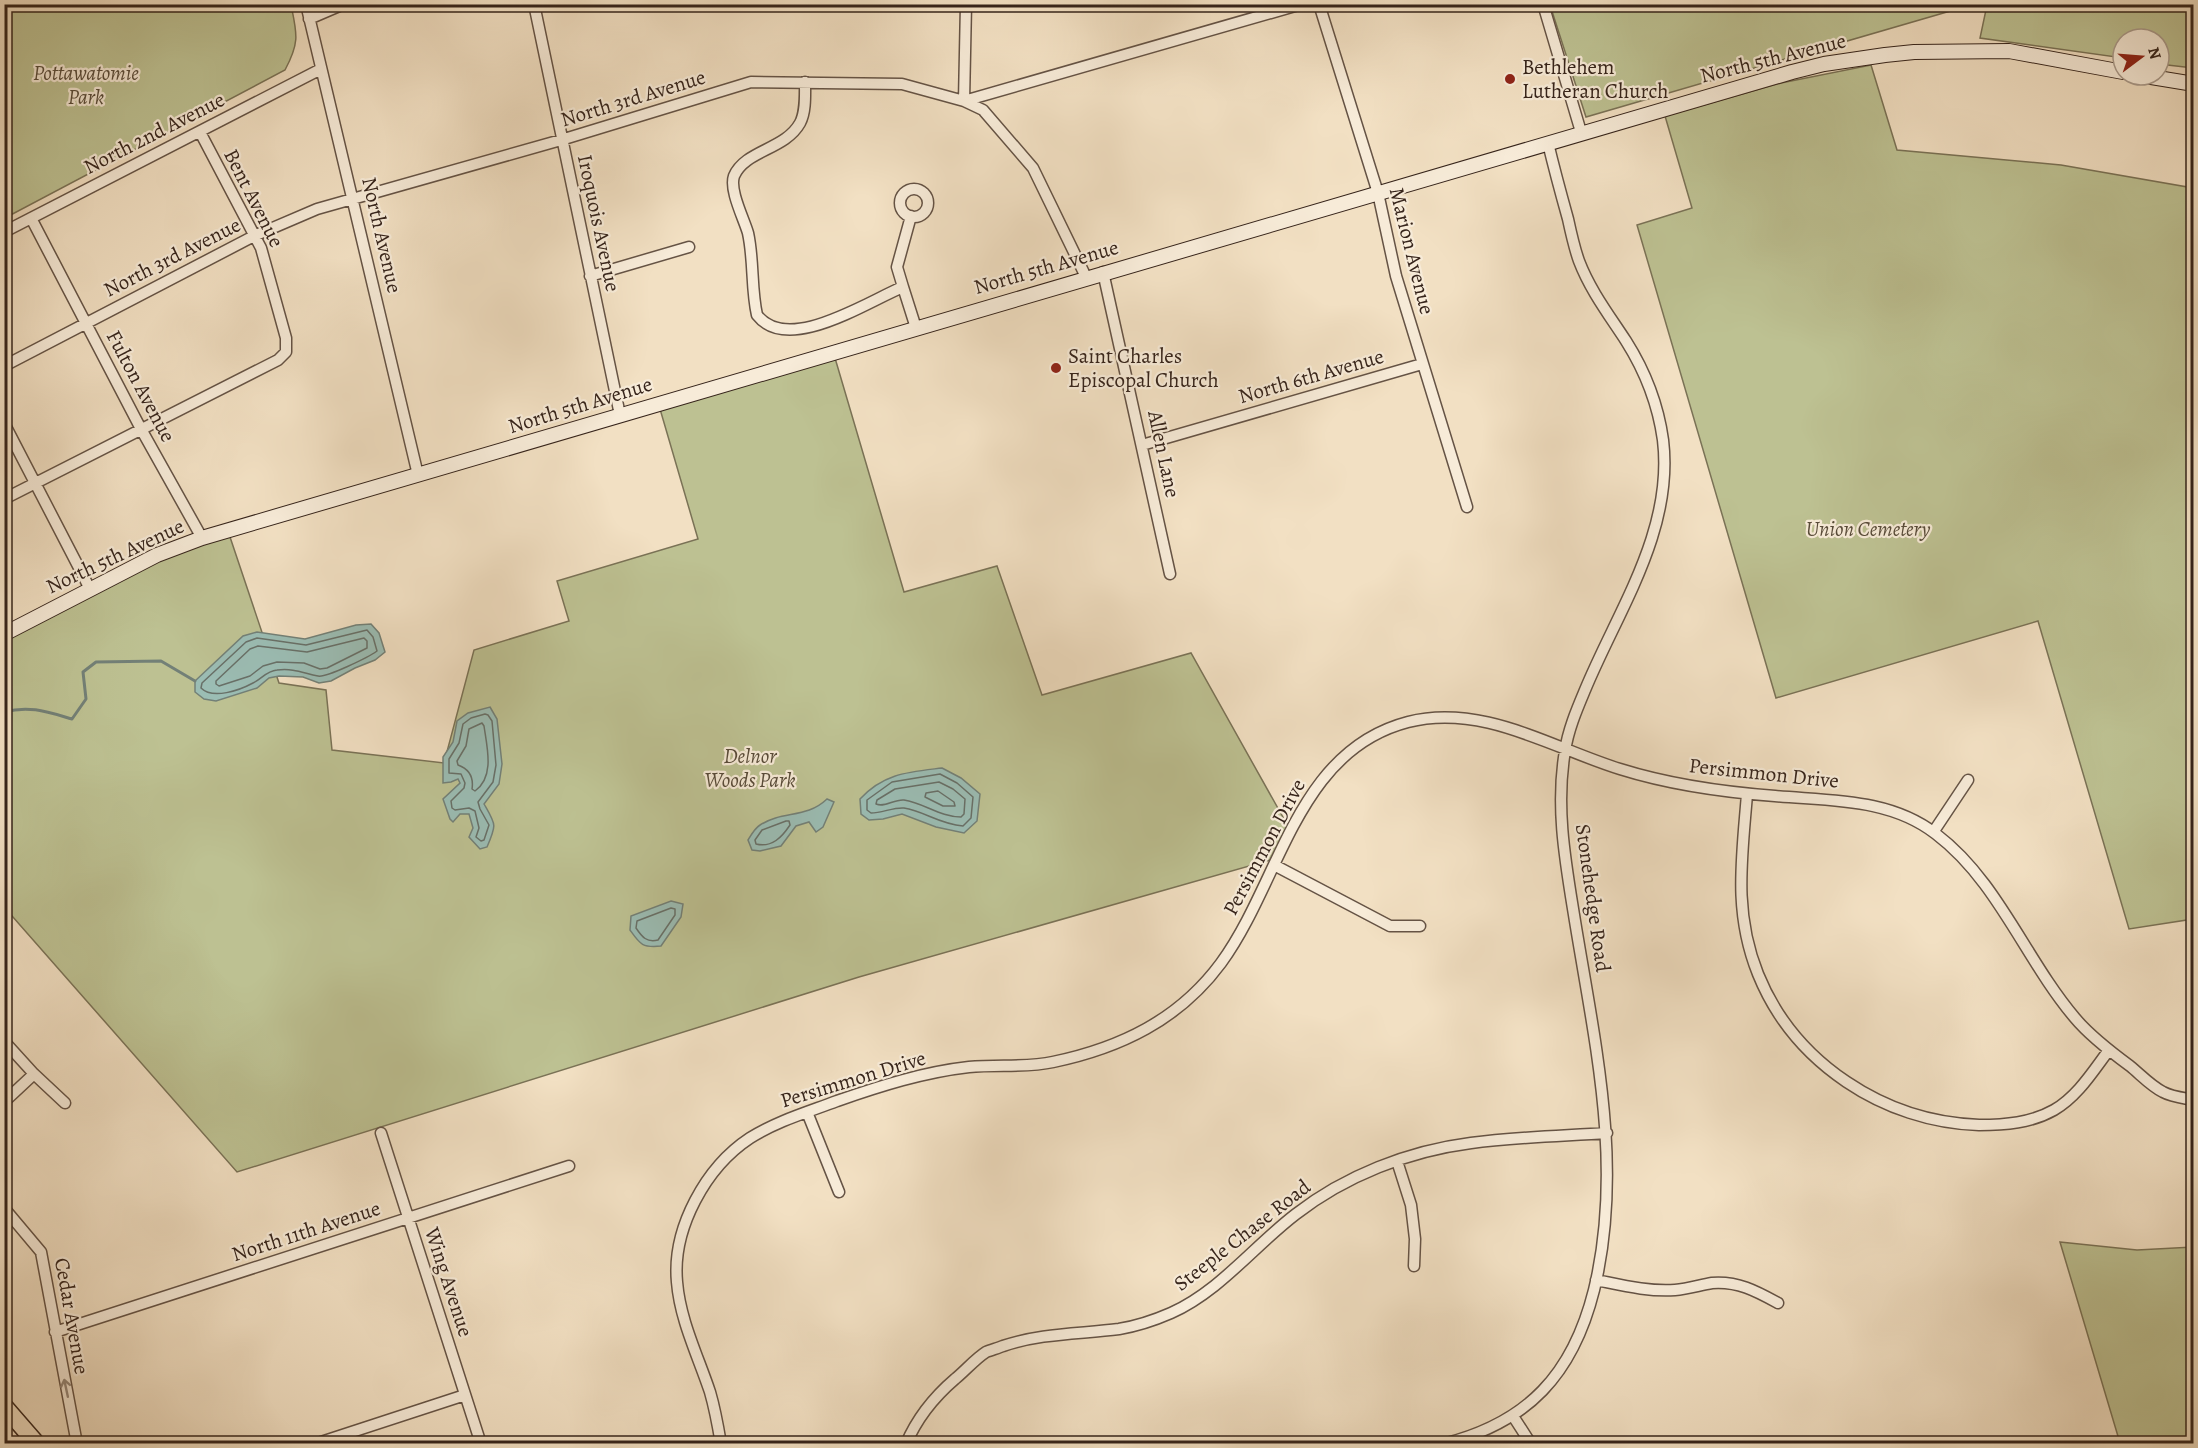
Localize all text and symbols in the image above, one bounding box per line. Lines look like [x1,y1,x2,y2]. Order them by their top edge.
street label: North 5th Avenue [1697,26,1849,90]
north arrow [2111,27,2171,87]
text: N [2142,45,2167,62]
place label: Bethlehem Lutheran Church [1522,53,1669,105]
park label: Pottawatomie Park [33,59,139,111]
street label: North 3rd Avenue [557,63,709,133]
marker: Bethlehem Lutheran Church [1503,72,1517,86]
street label: North 2nd Avenue [79,85,229,181]
street label: Bent Avenue [217,144,291,252]
street label: Iroquois Avenue [571,152,627,294]
street label: North Avenue [355,174,409,296]
street label: Marion Avenue [1383,185,1441,317]
street label: North 3rd Avenue [99,210,245,304]
street label: North 5th Avenue [970,233,1122,301]
street label: Fulton Avenue [100,325,182,447]
place label: Saint Charles Episcopal Church [1068,342,1219,394]
street label: North 6th Avenue [1235,342,1387,410]
marker: Saint Charles Episcopal Church [1049,361,1063,375]
street label: North 5th Avenue [504,370,656,440]
street label: Allen Lane [1141,407,1187,500]
street label: North 5th Avenue [41,512,189,600]
park label: Union Cemetery [1806,515,1930,543]
park label: Delnor Woods Park [704,742,796,794]
street label: Persimmon Drive [1688,751,1840,795]
street label: Persimmon Drive [1216,774,1312,920]
street label: Stonehedge Road [1569,822,1617,975]
street label: Persimmon Drive [777,1044,929,1114]
street label: Steeple Chase Road [1168,1172,1317,1297]
street label: North 11th Avenue [228,1194,384,1268]
street label: Wing Avenue [418,1223,480,1340]
street label: Cedar Avenue [48,1255,96,1377]
one-way arrow [60,1379,71,1398]

